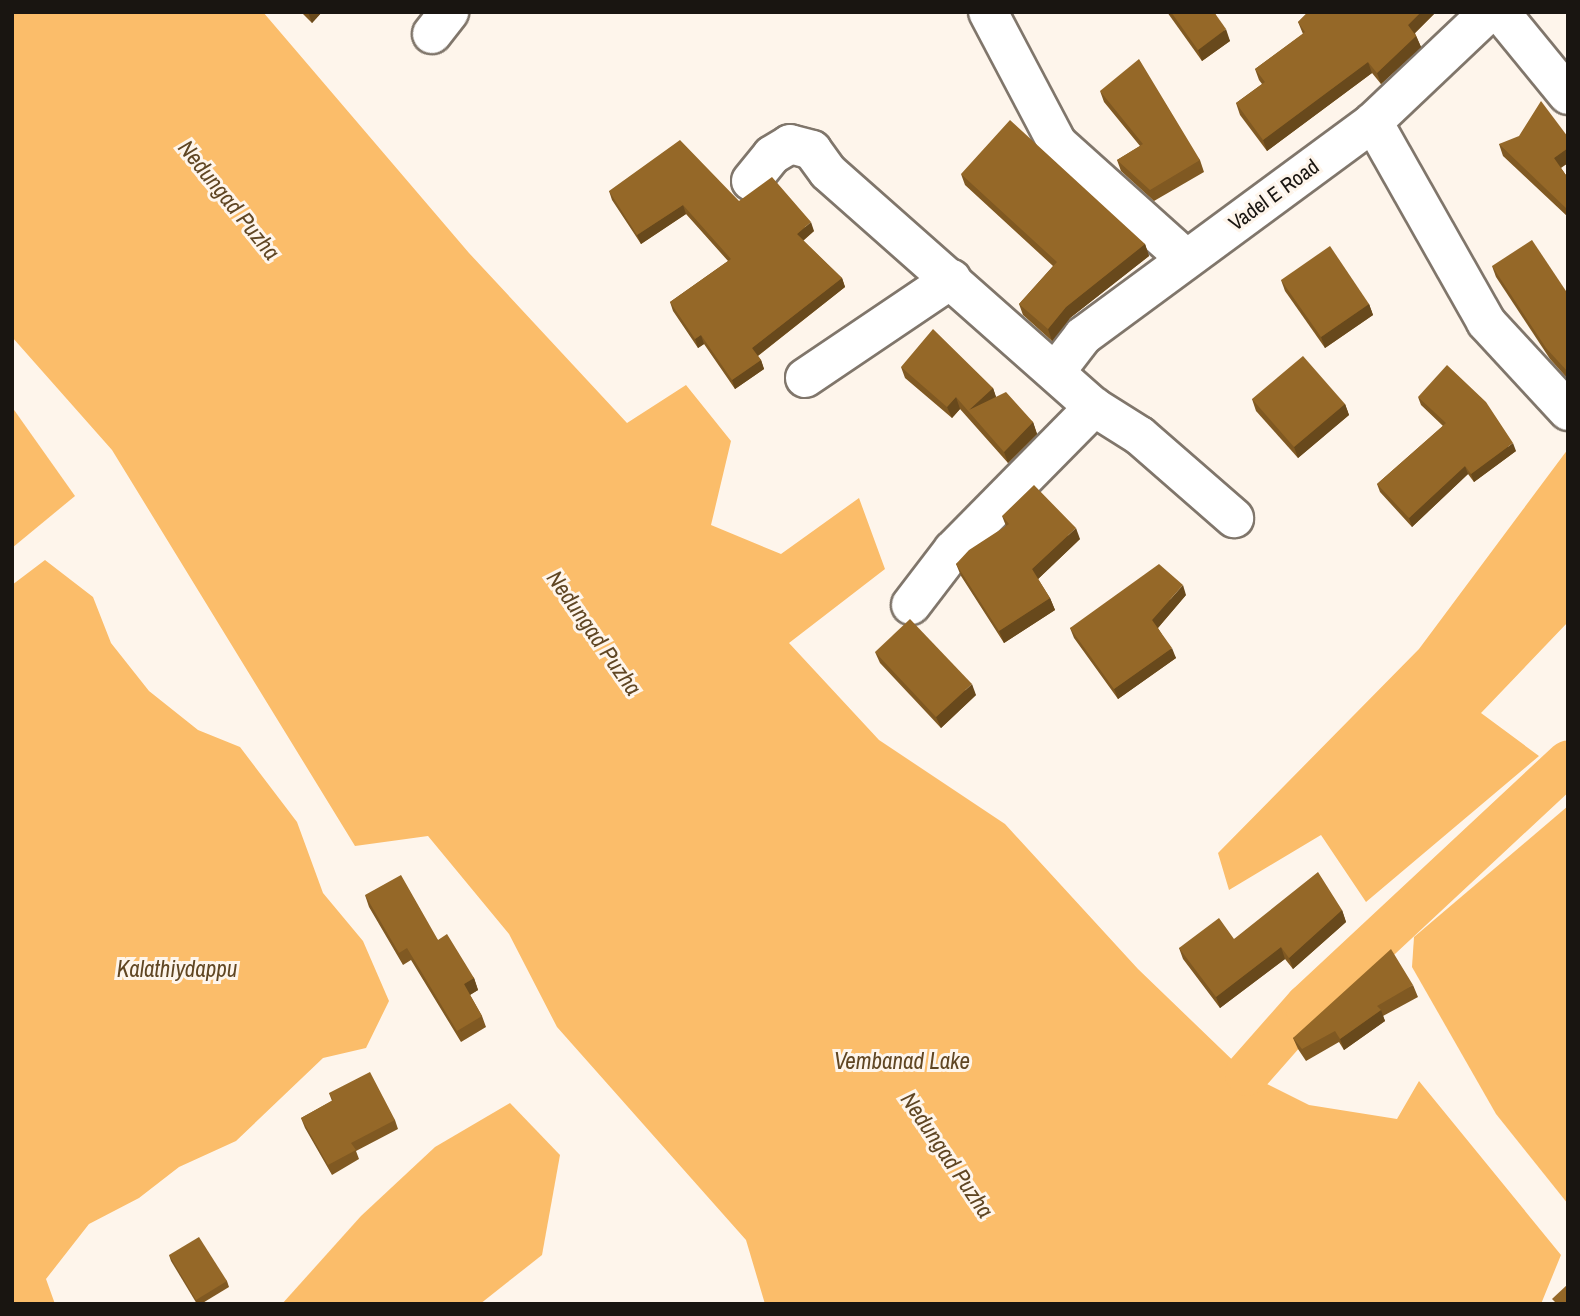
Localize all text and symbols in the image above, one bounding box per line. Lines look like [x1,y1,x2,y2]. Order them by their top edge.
water label: Nedungad Puzha [172,135,286,265]
street label: Vadel E Road [1224,154,1324,236]
water label: Nedungad Puzha [541,565,647,701]
water label: Kalathiydappu [117,955,237,983]
water label: Vembanad Lake [834,1047,970,1075]
water label: Nedungad Puzha [895,1087,999,1223]

